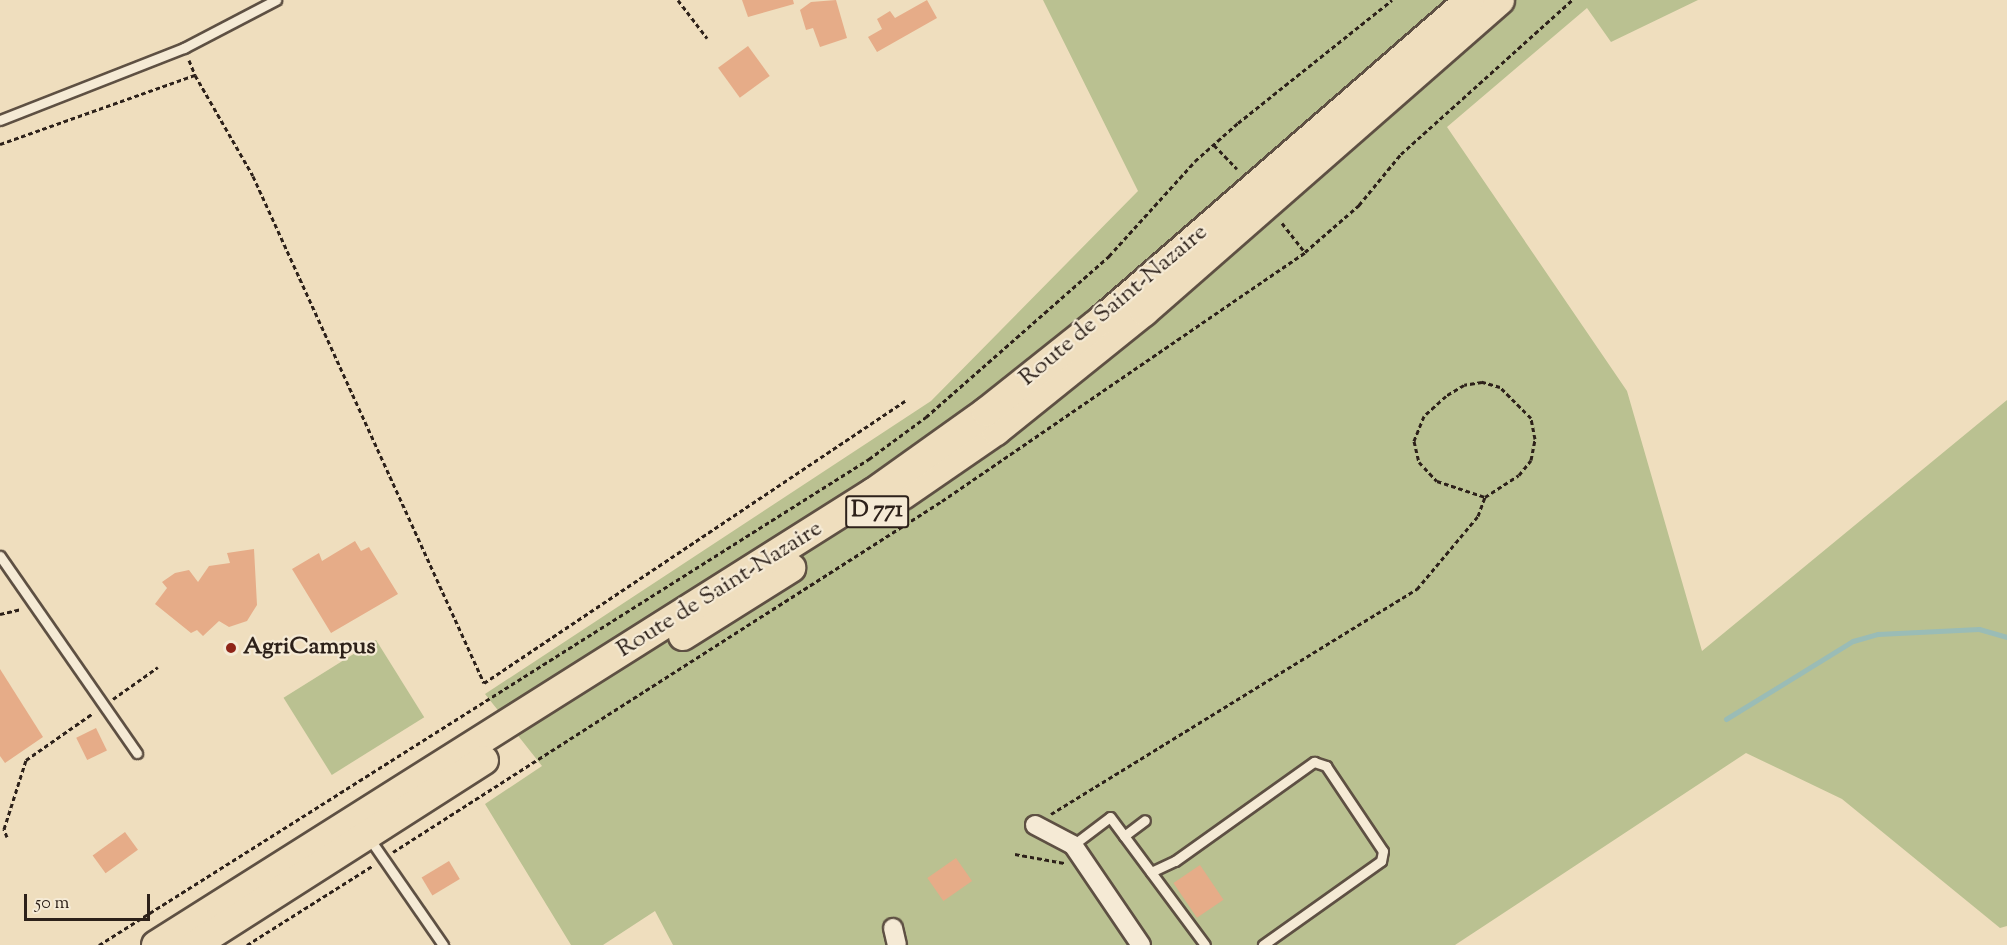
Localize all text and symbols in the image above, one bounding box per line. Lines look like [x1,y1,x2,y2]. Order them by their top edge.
street label: Route de Saint-Nazaire [1014,219,1214,393]
road number: D 771 [844,493,910,531]
street label: Route de Saint-Nazaire [612,515,828,665]
place label: AgriCampus [243,634,376,662]
marker: AgriCampus [224,641,238,655]
scale bar [27,882,153,920]
text: 50 m [35,891,69,917]

